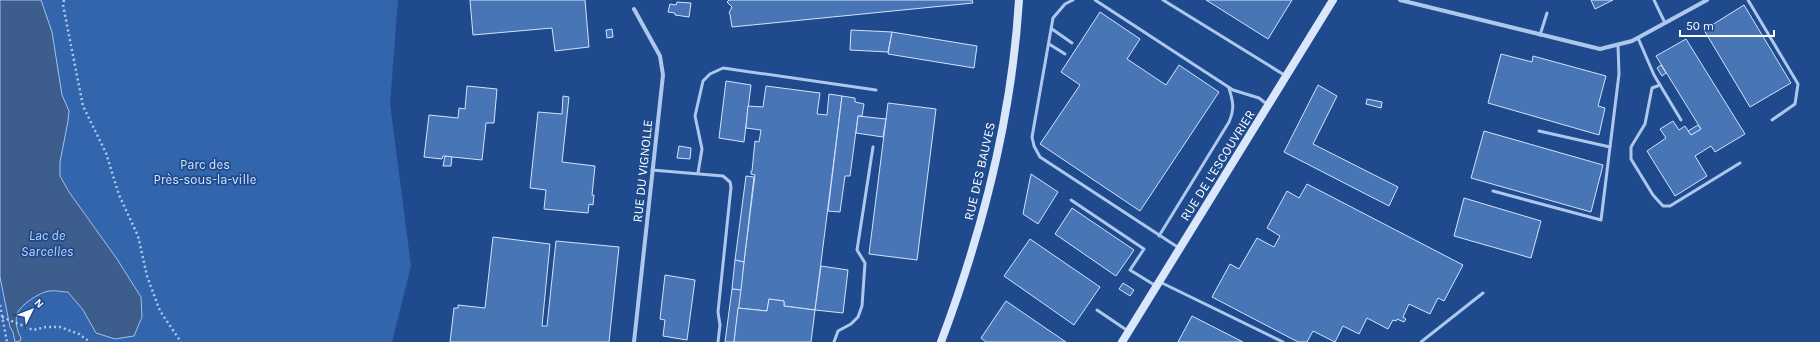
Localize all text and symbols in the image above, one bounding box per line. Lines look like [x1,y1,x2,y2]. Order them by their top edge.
scale bar [1680,12,1774,38]
text: 50 m [1686,19,1714,33]
street label: RUE DE L'ESCOUVRIER [1177,107,1258,223]
street label: RUE DU VIGNOLLE [630,119,655,223]
street label: RUE DES BAUVES [961,121,998,222]
park label: Parc des Près-sous-la-ville [154,157,257,187]
water label: Lac de Sarcelles [21,227,74,260]
north arrow [12,290,52,330]
text: N [32,296,46,311]

